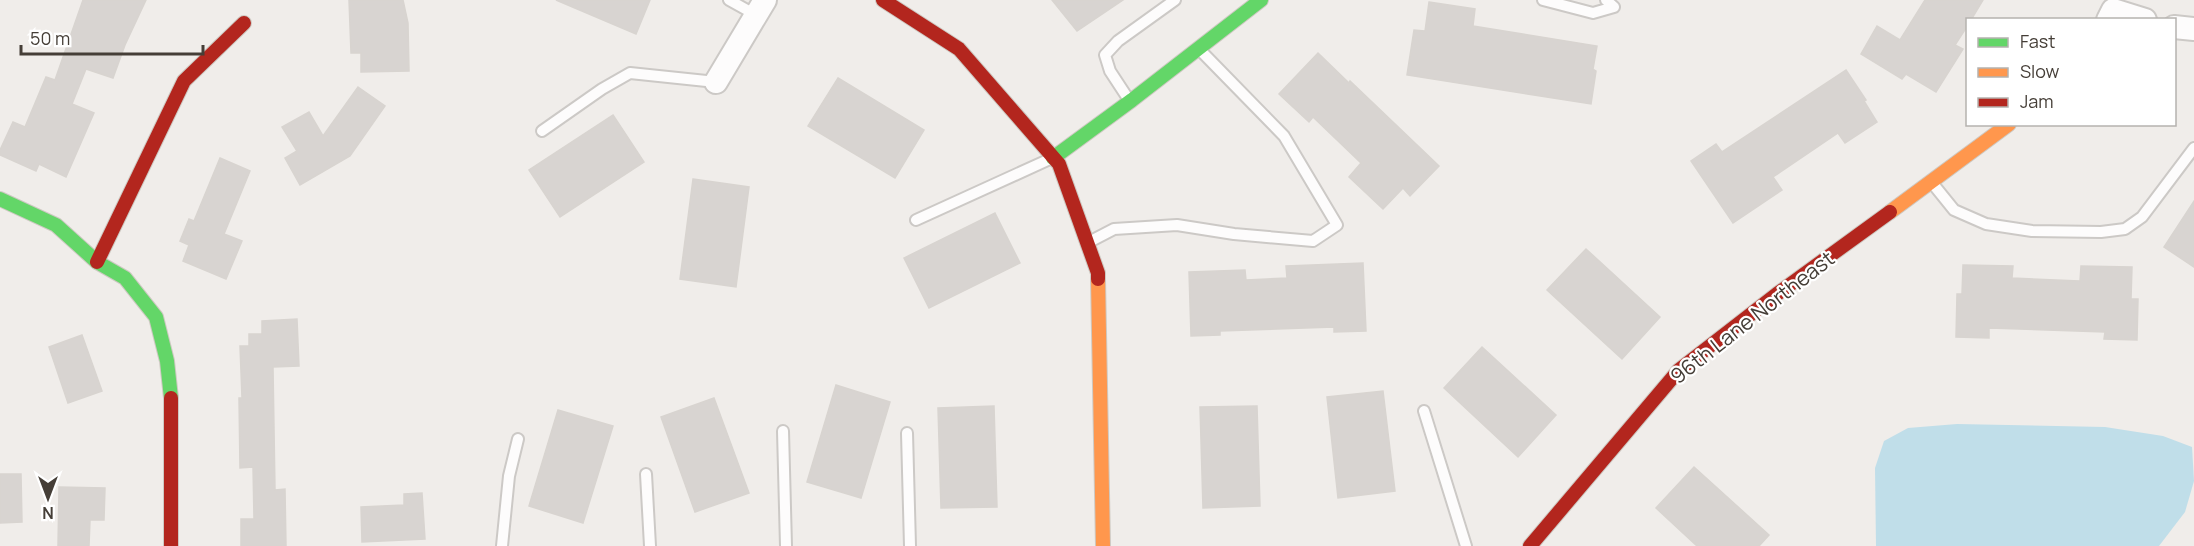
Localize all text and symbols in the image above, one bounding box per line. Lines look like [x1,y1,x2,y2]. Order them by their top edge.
scale bar [21,18,202,56]
legend [1966,18,2176,126]
text: 50 m [30,26,70,50]
text: Fast [2020,29,2055,53]
text: Slow [2020,59,2060,83]
text: Jam [2020,89,2054,113]
street label: 96th Lane Northeast [1664,244,1840,390]
north arrow [18,468,78,528]
text: N [42,502,54,524]

